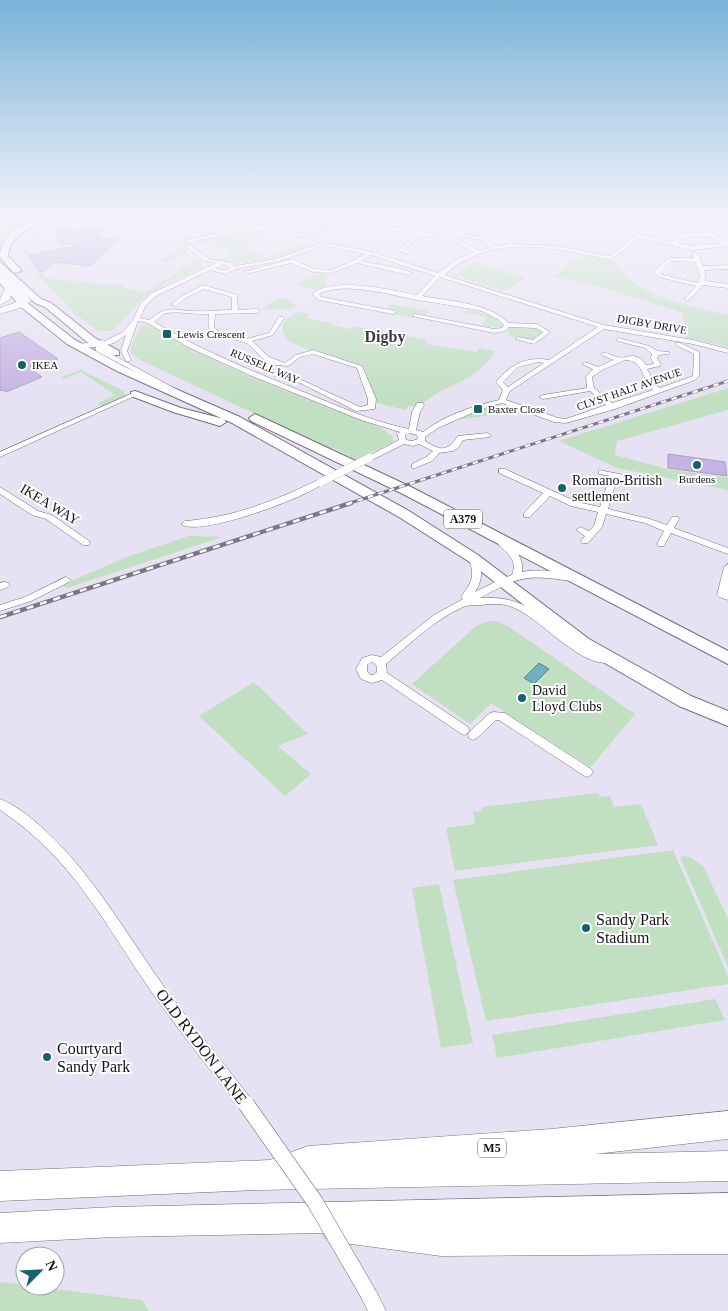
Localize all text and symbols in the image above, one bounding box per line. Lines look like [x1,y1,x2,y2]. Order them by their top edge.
street label: DIGBY DRIVE [616,312,688,336]
marker: Lewis Crescent [161,328,173,340]
place label: Lewis Crescent [177,328,245,340]
district label: Digby [365,328,405,346]
street label: RUSSELL WAY [229,346,301,386]
marker: IKEA [16,359,28,371]
place label: IKEA [32,359,58,371]
street label: CLYST HALT AVENUE [575,365,683,413]
marker: Baxter Close [472,403,484,415]
place label: Baxter Close [488,403,545,415]
marker: Burdens [691,459,703,471]
place label: Romano-British settlement [572,473,662,504]
place label: Burdens [679,473,715,485]
street label: IKEA WAY [17,481,82,528]
marker: Romano-British settlement [556,482,568,494]
road number: A379 [444,509,482,528]
place label: David Lloyd Clubs [532,683,602,714]
marker: David Lloyd Clubs [516,692,528,704]
place label: Sandy Park Stadium [596,911,669,946]
marker: Sandy Park Stadium [580,922,592,934]
street label: OLD RYDON LANE [153,985,250,1107]
place label: Courtyard Sandy Park [57,1040,130,1076]
marker: Courtyard Sandy Park [41,1051,53,1063]
road number: M5 [478,1138,506,1158]
north arrow [15,1246,65,1296]
text: N [43,1258,60,1274]

